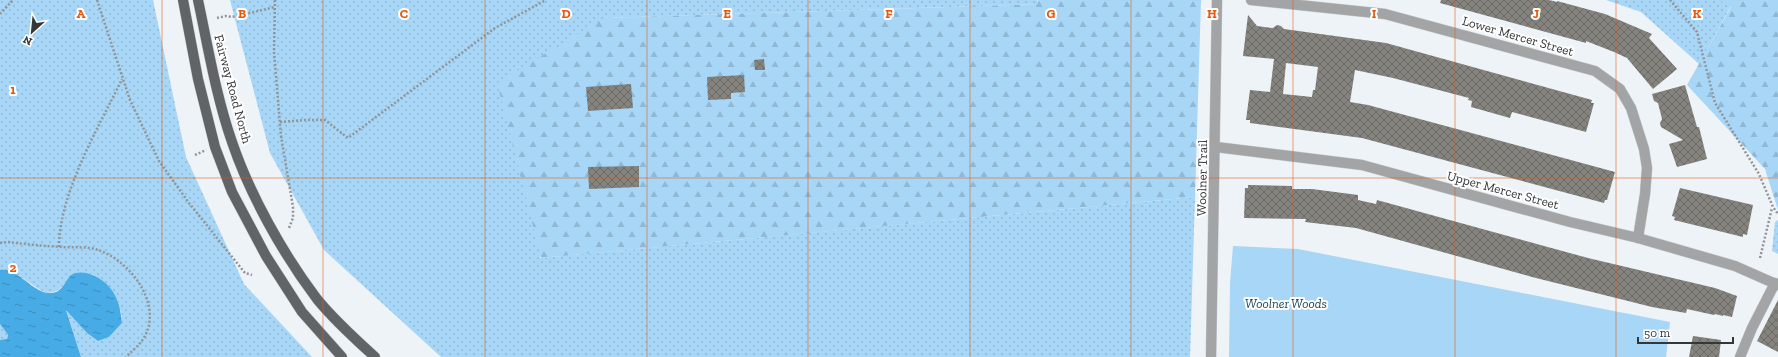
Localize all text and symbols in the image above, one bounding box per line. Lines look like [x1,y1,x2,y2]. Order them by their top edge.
text: A [77,6,86,21]
text: B [238,6,246,21]
text: C [400,6,408,21]
text: D [561,6,571,21]
text: E [723,6,731,21]
text: F [885,6,893,21]
text: G [1047,6,1056,21]
text: H [1207,6,1217,21]
text: I [1372,6,1377,21]
text: J [1533,6,1539,21]
text: K [1693,6,1702,21]
north arrow [12,12,52,52]
street label: Lower Mercer Street [1461,13,1576,59]
text: N [20,32,34,48]
street label: Fairway Road North [211,33,255,146]
text: 1 [10,82,16,97]
street label: Woolner Trail [1194,139,1210,216]
street label: Upper Mercer Street [1446,168,1561,212]
text: 2 [10,260,17,275]
park label: Woolner Woods [1245,296,1327,311]
scale bar [1638,319,1733,345]
text: 50 m [1644,326,1671,340]

